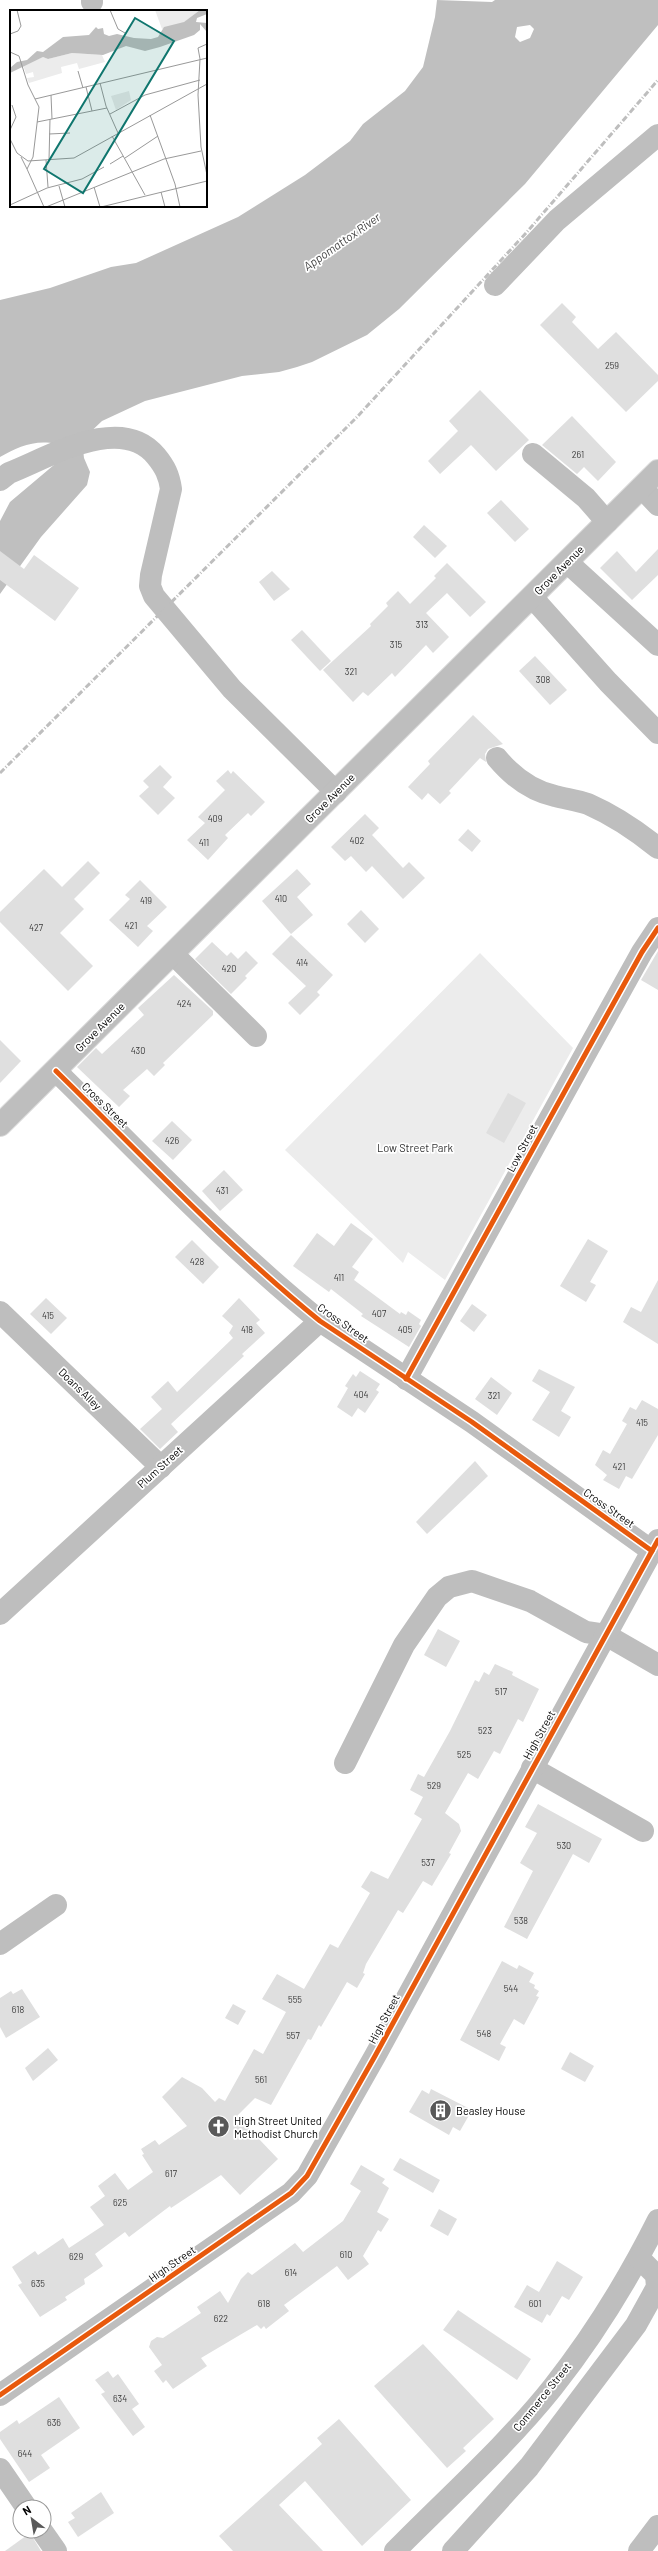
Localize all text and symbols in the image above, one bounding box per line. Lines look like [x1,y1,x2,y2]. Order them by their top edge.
inset map [10,10,207,207]
water label: Appomattox River [300,209,383,273]
house number: 259 [605,360,619,371]
house number: 261 [572,449,584,460]
street label: Grove Avenue [531,542,586,597]
house number: 313 [416,619,429,630]
house number: 315 [390,639,403,650]
house number: 321 [345,666,357,677]
house number: 308 [536,674,551,685]
street label: Grove Avenue [302,770,357,825]
house number: 409 [208,813,223,824]
house number: 402 [350,835,365,846]
house number: 411 [199,837,209,848]
house number: 410 [275,893,287,904]
house number: 419 [140,895,152,906]
house number: 421 [125,920,137,931]
house number: 427 [29,922,44,933]
house number: 414 [296,957,308,968]
house number: 420 [222,963,236,974]
house number: 424 [177,998,191,1009]
street label: Grove Avenue [72,999,127,1054]
house number: 430 [131,1045,145,1056]
street label: Cross Street [80,1079,131,1130]
street label: Low Street [504,1122,540,1174]
house number: 426 [165,1135,180,1146]
park label: Low Street Park [377,1141,453,1154]
house number: 431 [216,1185,228,1196]
house number: 428 [190,1256,205,1267]
house number: 411 [334,1272,344,1283]
street label: Cross Street [315,1300,371,1345]
house number: 407 [372,1308,387,1319]
house number: 415 [42,1310,54,1321]
house number: 418 [241,1324,253,1335]
house number: 405 [398,1324,413,1335]
street label: Doans Alley [56,1365,104,1412]
house number: 404 [353,1389,369,1400]
house number: 321 [488,1390,500,1401]
house number: 415 [636,1417,648,1428]
street label: Plum Street [134,1443,185,1490]
house number: 421 [613,1461,625,1472]
street label: Cross Street [581,1485,637,1530]
house number: 517 [495,1686,508,1697]
street label: High Street [520,1708,557,1762]
house number: 523 [478,1725,492,1736]
house number: 525 [457,1749,471,1760]
house number: 529 [427,1780,441,1791]
house number: 530 [557,1840,571,1851]
house number: 537 [421,1857,435,1868]
house number: 538 [514,1915,528,1926]
house number: 544 [504,1983,518,1994]
street label: High Street [365,1992,402,2046]
house number: 555 [288,1994,302,2005]
house number: 618 [12,2004,24,2015]
house number: 548 [477,2028,491,2039]
house number: 557 [286,2030,300,2041]
house number: 561 [255,2074,267,2085]
building icon: Beasley House [428,2098,454,2124]
place label: Beasley House [456,2104,526,2117]
church icon: High Street United Methodist Church [205,2114,231,2140]
place label: High Street United Methodist Church [234,2114,322,2140]
house number: 617 [165,2168,178,2179]
house number: 625 [113,2197,127,2208]
street label: High Street [146,2243,198,2284]
house number: 610 [340,2249,352,2260]
house number: 629 [69,2251,83,2262]
house number: 614 [285,2267,297,2278]
house number: 635 [31,2278,45,2289]
house number: 618 [258,2298,270,2309]
house number: 601 [529,2298,541,2309]
house number: 622 [214,2313,228,2324]
street label: Commerce Street [510,2360,573,2434]
house number: 634 [113,2393,127,2404]
house number: 636 [47,2417,61,2428]
house number: 644 [18,2448,32,2459]
north arrow [12,2499,52,2539]
text: N [20,2503,33,2517]

